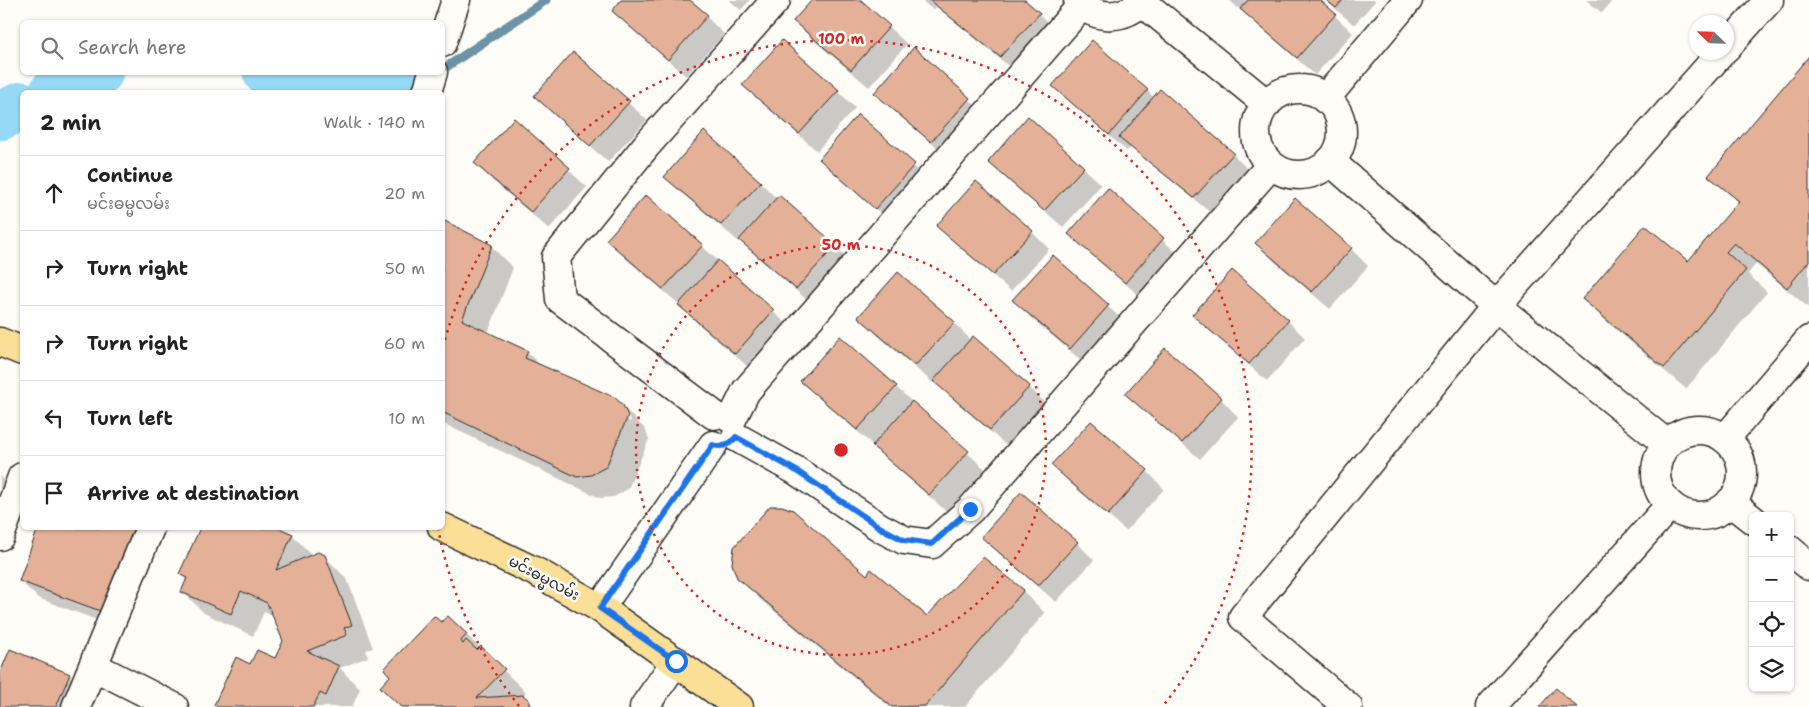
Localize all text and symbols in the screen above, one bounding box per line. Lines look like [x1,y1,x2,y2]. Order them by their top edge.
north arrow [1689,15,1734,60]
search box [20,20,445,75]
text: 100 m [818,29,864,49]
icon: search [38,34,66,62]
text: Search here [78,35,187,60]
text: 2 min [40,109,101,137]
text: Walk · 140 m [323,112,425,133]
text: Continue [87,163,173,188]
icon: ahead [40,179,68,207]
text: 20 m [384,183,425,204]
text: မင်းဓမ္မလမ်း [87,193,170,214]
text: 50 m [822,235,861,255]
icon: right [40,254,68,282]
text: Turn right [87,256,188,281]
text: 50 m [385,258,425,279]
icon: right [40,329,68,357]
text: Turn right [87,331,188,356]
text: 60 m [384,333,425,354]
icon: left [40,404,68,432]
text: Turn left [87,406,173,431]
text: 10 m [388,408,425,429]
centre of rings [832,441,850,459]
icon: arrive [40,479,68,507]
text: Arrive at destination [87,481,299,506]
route end [959,498,982,521]
map controls [1749,512,1794,692]
button: + [1749,512,1794,557]
street label: မင်းဓမ္မလမ်း [504,551,583,607]
button: − [1749,557,1794,602]
button: locate [1749,602,1794,647]
button: layers [1749,647,1794,692]
route start [665,650,688,673]

